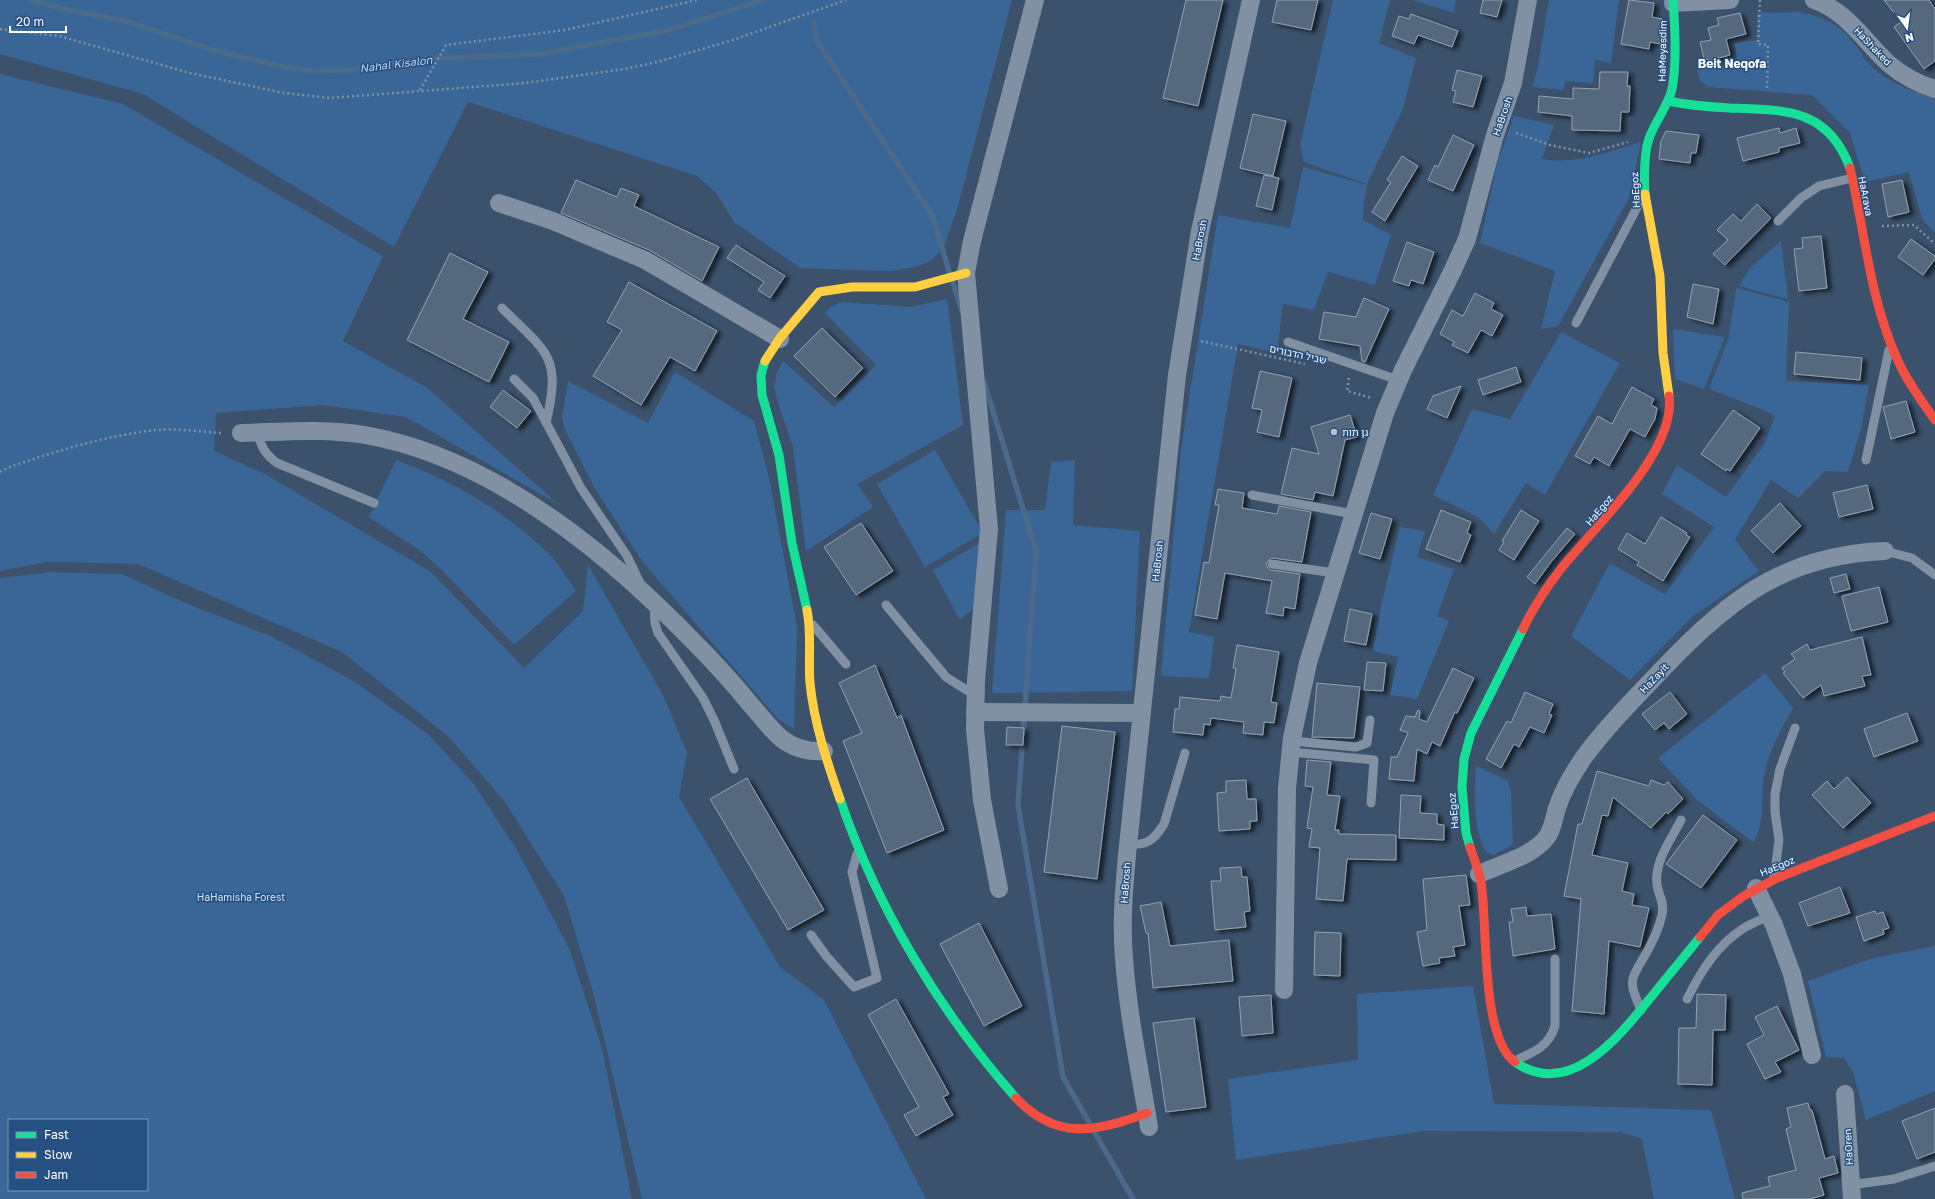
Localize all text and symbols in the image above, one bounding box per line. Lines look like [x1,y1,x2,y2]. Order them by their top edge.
scale bar [10,8,66,34]
north arrow [1887,8,1927,48]
text: 20 m [16,14,44,29]
street label: HaMeyasdim [1655,20,1669,82]
street label: HaShaked [1852,24,1894,68]
text: N [1904,31,1915,46]
water label: Nahal Kisalon [359,52,434,74]
district label: Beit Neqofa [1698,56,1766,71]
street label: HaBrosh [1490,95,1514,137]
street label: HaEgoz [1628,171,1642,209]
street label: HaArava [1856,175,1876,217]
street label: HaBrosh [1189,219,1209,261]
street label: שביל הדבורים [1268,342,1328,366]
place label: גן תות [1342,426,1369,438]
marker: גן תות [1329,427,1339,437]
street label: HaEgoz [1583,492,1615,528]
street label: HaBrosh [1149,540,1165,582]
street label: HaZayit [1637,660,1671,696]
street label: HaEgoz [1445,792,1461,830]
street label: HaEgoz [1758,853,1796,879]
street label: HaBrosh [1118,862,1132,904]
park label: HaHamisha Forest [197,891,285,903]
legend [8,1119,148,1191]
text: Fast [44,1127,69,1142]
street label: HaOren [1841,1129,1855,1165]
text: Slow [44,1147,72,1162]
text: Jam [44,1167,68,1182]

